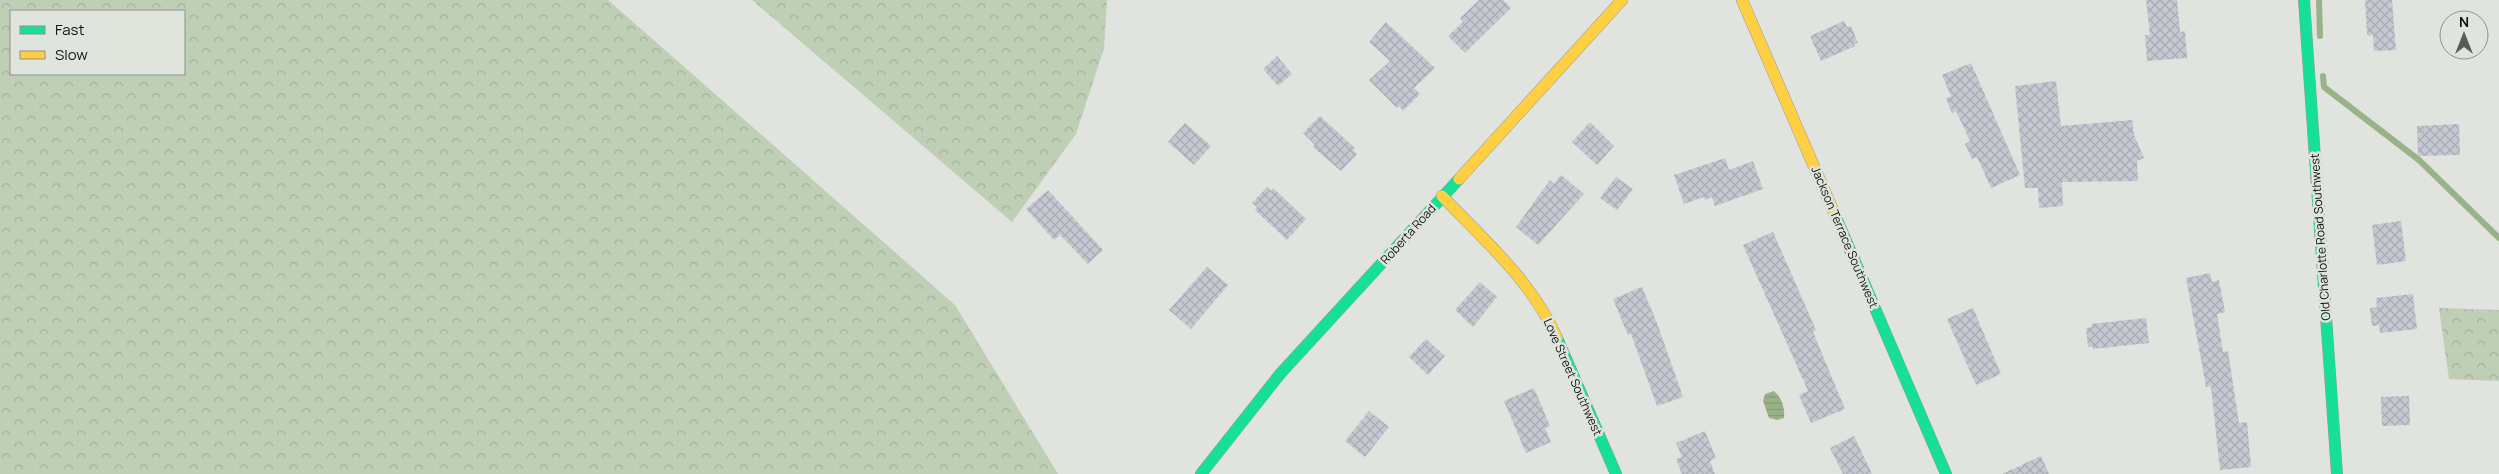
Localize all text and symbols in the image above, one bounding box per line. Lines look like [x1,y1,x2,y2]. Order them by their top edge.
legend [10,10,185,75]
north arrow [2439,10,2489,60]
text: N [2459,12,2469,31]
text: Fast [55,19,84,40]
text: Slow [55,44,88,65]
street label: Old Charlotte Road Southwest [2306,153,2334,321]
street label: Jackson Terrace Southwest [1807,164,1883,311]
street label: Roberta Road [1376,200,1440,268]
street label: Love Street Southwest [1539,316,1607,438]

